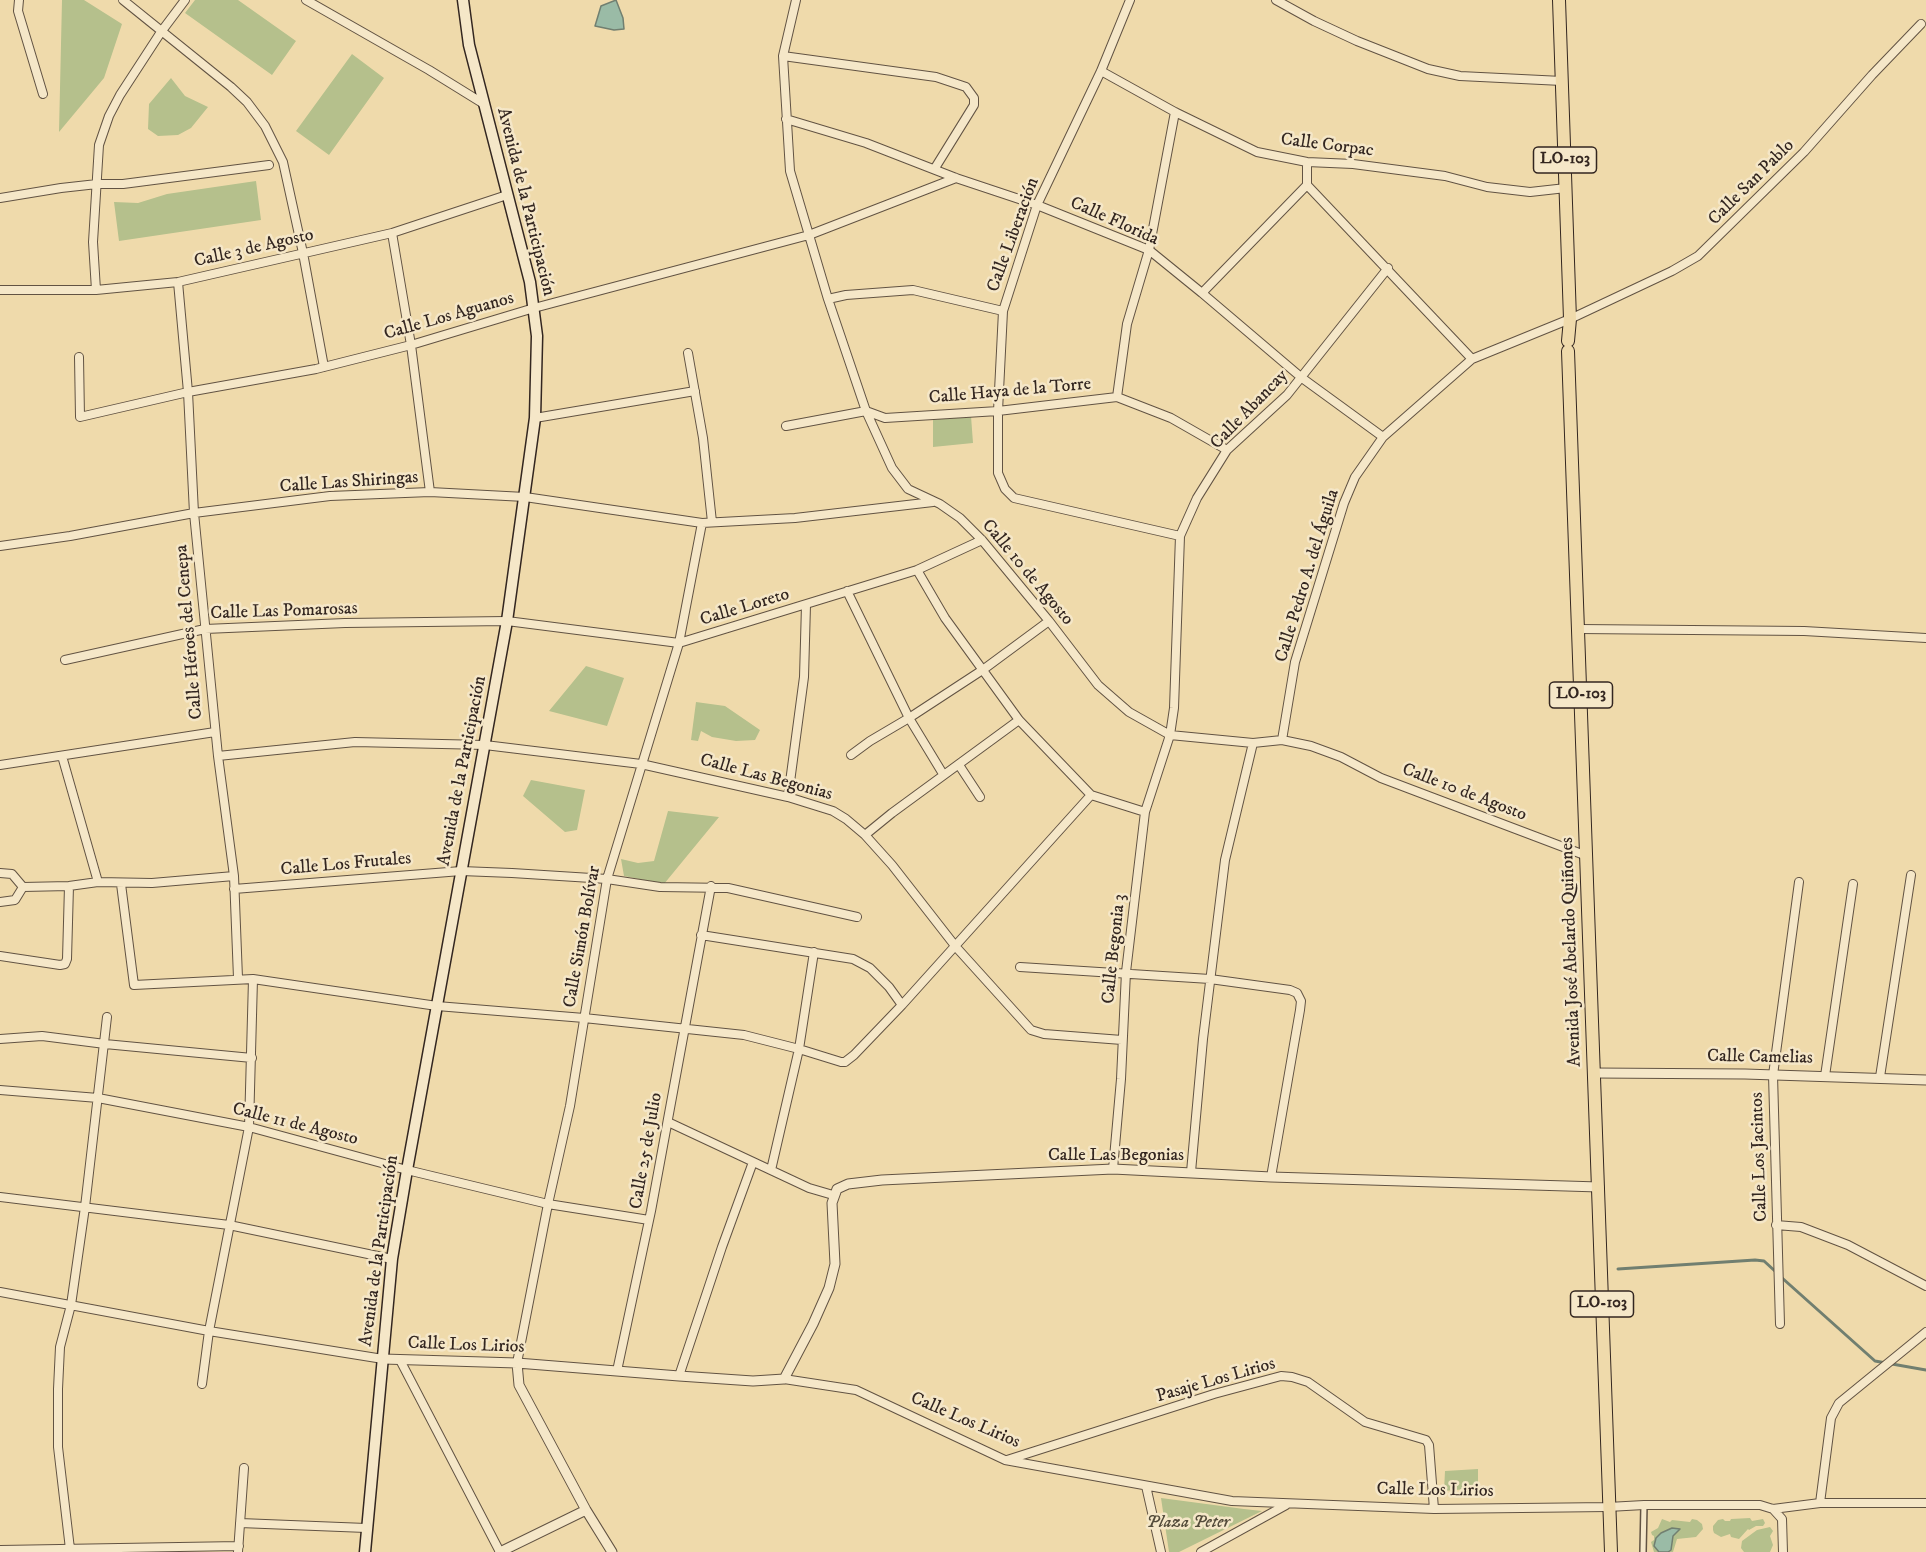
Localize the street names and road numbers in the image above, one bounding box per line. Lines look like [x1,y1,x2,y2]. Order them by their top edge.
street label: Avenida de la Participación [491,106,559,298]
street label: Calle Corpac [1279,130,1375,162]
street label: Calle San Pablo [1705,136,1799,230]
road number: LO-103 [1534,147,1596,173]
street label: Calle Liberación [983,175,1045,295]
street label: Calle Florida [1066,193,1162,251]
street label: Calle 3 de Agosto [192,225,316,273]
street label: Calle Los Aguanos [382,288,516,346]
street label: Calle Abancay [1207,366,1293,454]
street label: Calle Haya de la Torre [928,374,1092,410]
street label: Calle Las Shiringas [279,467,419,499]
street label: Calle Pedro A. del Águila [1271,487,1345,665]
street label: Calle 10 de Agosto [976,516,1078,630]
street label: Calle Héroes del Cenepa [172,544,208,720]
street label: Calle Loreto [698,584,792,632]
street label: Calle Las Pomarosas [210,599,358,625]
street label: Avenida de la Participación [434,674,492,868]
road number: LO-103 [1550,682,1612,708]
street label: Calle Las Begonias [697,750,835,806]
street label: Calle 10 de Agosto [1399,759,1529,827]
street label: Avenida José Abelardo Quiñones [1557,837,1587,1067]
street label: Calle Los Frutales [280,849,412,881]
street label: Calle Simón Bolívar [560,864,606,1010]
street label: Calle Begonia 3 [1098,893,1132,1005]
street label: Calle Camelias [1707,1046,1813,1070]
street label: Calle 25 de Julio [626,1091,668,1211]
street label: Calle Los Jacintos [1747,1092,1773,1222]
street label: Calle 11 de Agosto [230,1099,360,1151]
street label: Calle Las Begonias [1048,1145,1184,1167]
street label: Avenida de la Participación [356,1154,404,1348]
road number: LO-103 [1570,1291,1634,1317]
street label: Calle Los Lirios [407,1333,525,1359]
street label: Pasaje Los Lirios [1154,1354,1278,1408]
street label: Calle Los Lirios [907,1388,1023,1454]
street label: Calle Los Lirios [1376,1479,1494,1503]

